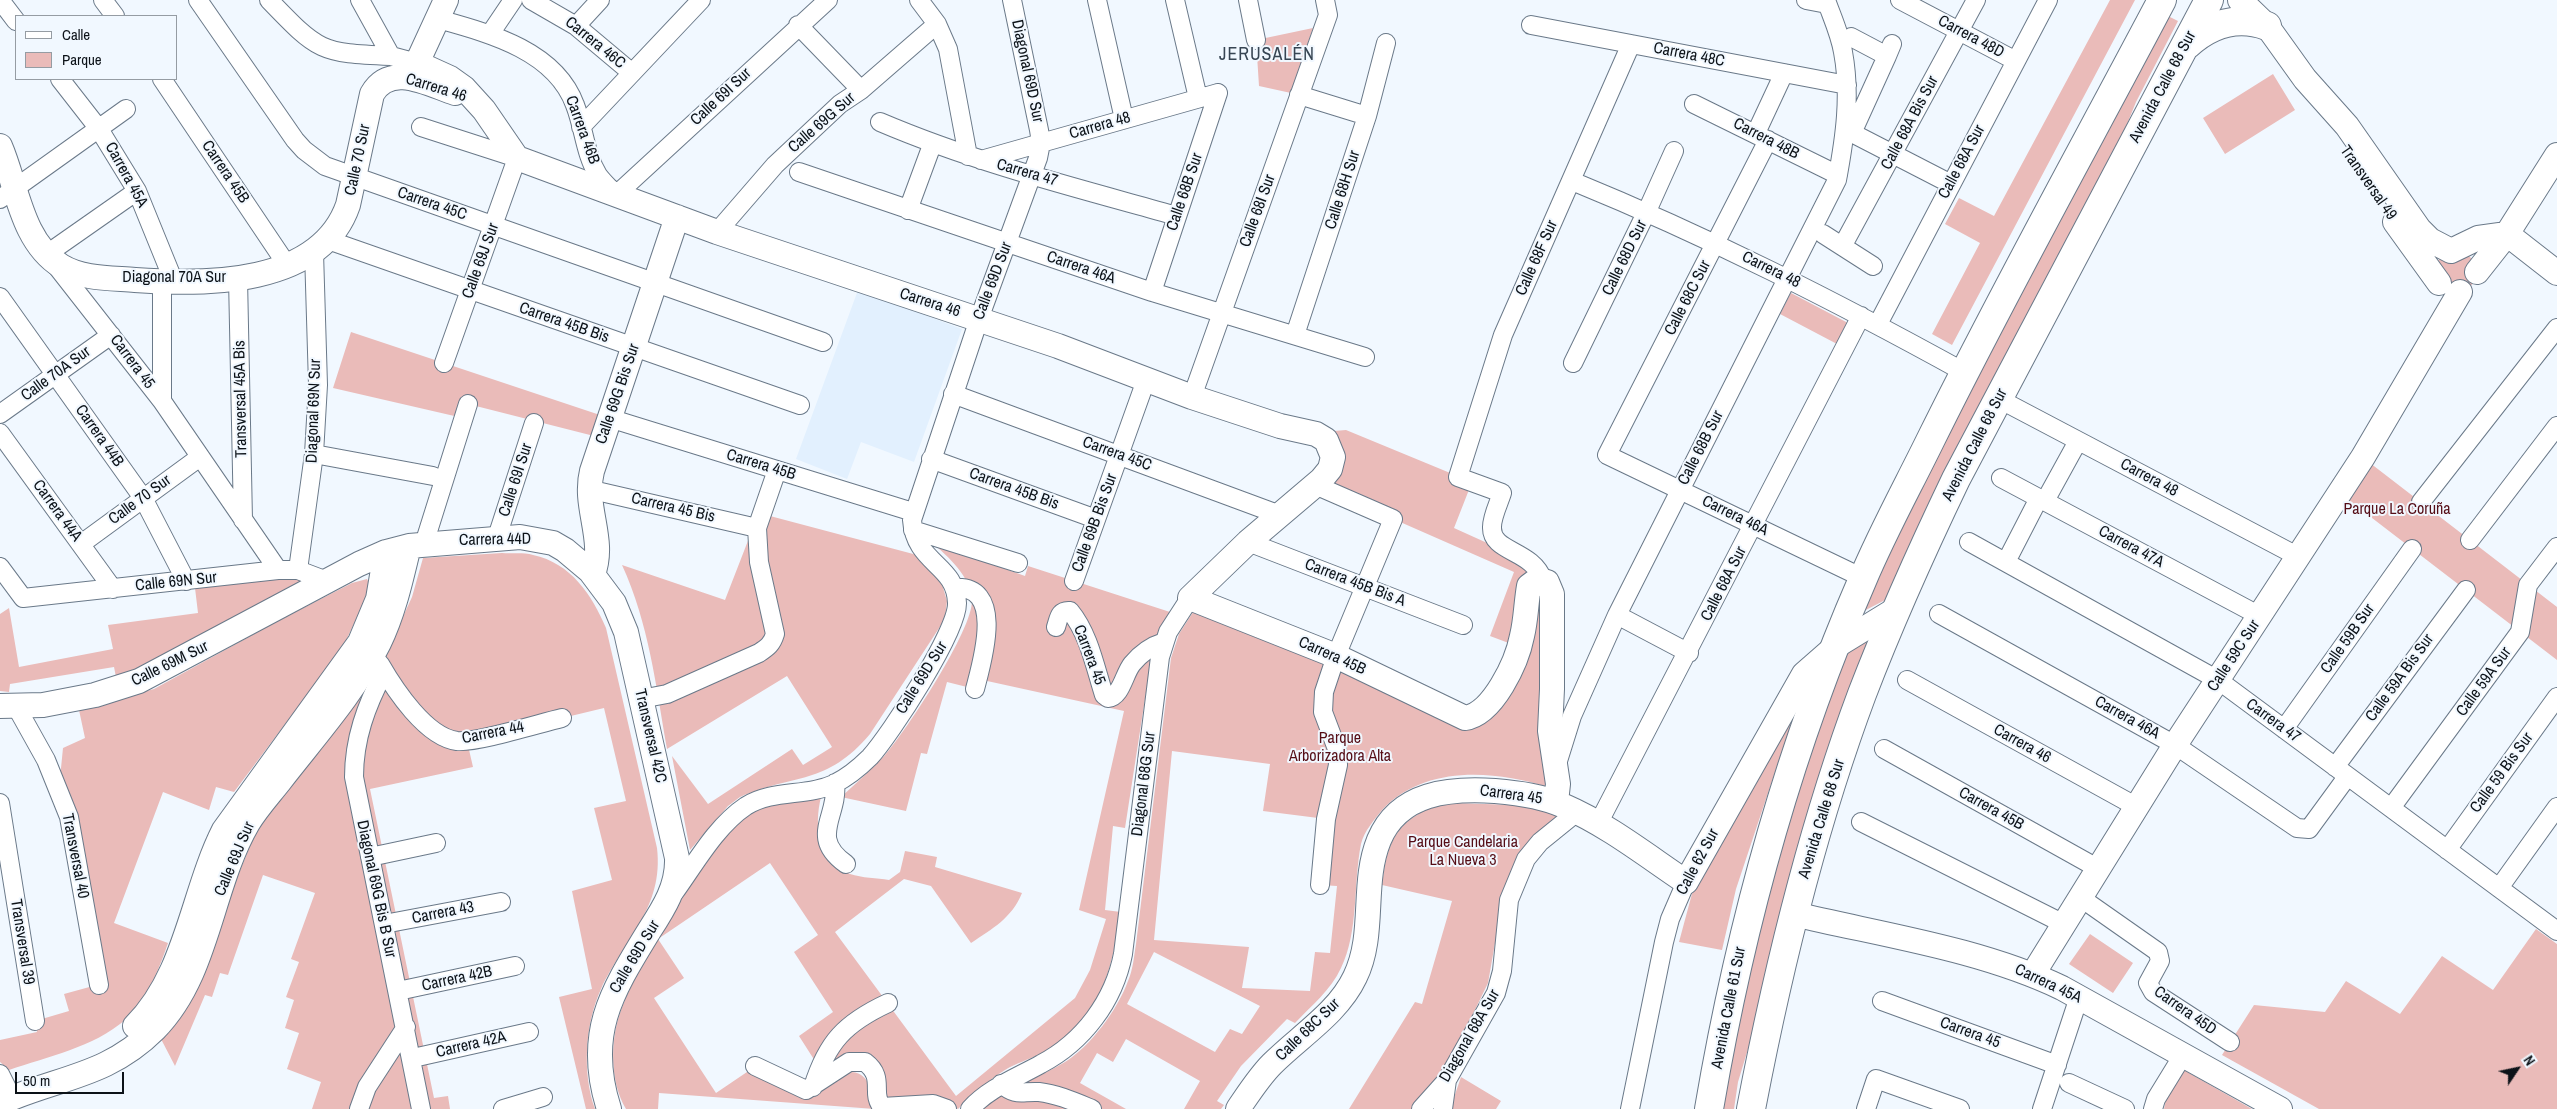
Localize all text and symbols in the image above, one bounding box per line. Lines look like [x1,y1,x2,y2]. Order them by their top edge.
street label: Carrera 48D [1935,12,2007,62]
street label: Carrera 46C [561,13,629,73]
legend [15,15,178,80]
street label: Diagonal 69D Sur [1007,18,1047,124]
text: Calle [62,24,90,45]
street label: Avenida Calle 68 Sur [2125,28,2201,146]
street label: Carrera 48C [1652,39,1726,71]
district label: JERUSALÉN [1218,44,1316,66]
text: Parque [62,49,102,70]
street label: Calle 69I Sur [687,64,755,130]
street label: Carrera 46 [403,70,469,106]
street label: Calle 68A Bis Sur [1877,73,1943,173]
street label: Calle 69G Sur [785,89,859,157]
street label: Carrera 46B [561,93,603,167]
street label: Carrera 48 [1067,108,1133,144]
street label: Carrera 48B [1730,114,1802,164]
street label: Calle 68A Sur [1935,122,1989,202]
street label: Calle 70 Sur [341,123,375,197]
street label: Carrera 45B [197,137,253,207]
street label: Carrera 45A [100,139,152,211]
street label: Transversal 49 [2335,142,2401,224]
street label: Calle 68H Sur [1321,148,1365,232]
street label: Calle 68B Sur [1163,151,1207,233]
street label: Carrera 47 [994,155,1060,191]
street label: Calle 68I Sur [1236,172,1280,250]
street label: Carrera 45C [395,183,469,225]
street label: Calle 68F Sur [1512,217,1562,299]
street label: Calle 68D Sur [1598,217,1652,299]
street label: Calle 69J Sur [459,221,503,301]
street label: Calle 69D Sur [969,239,1017,323]
street label: Carrera 46A [1044,247,1118,289]
street label: Carrera 48 [1739,248,1803,292]
street label: Calle 68C Sur [1661,257,1715,339]
street label: Diagonal 70A Sur [122,268,226,288]
street label: Carrera 46 [897,284,963,322]
street label: Carrera 45B Bis [516,299,612,347]
street label: Carrera 45 [105,331,159,393]
street label: Transversal 45A Bis [230,340,252,458]
street label: Calle 69G Bis Sur [592,341,644,447]
street label: Calle 70A Sur [18,342,94,406]
street label: Diagonal 69N Sur [303,359,325,463]
street label: Avenida Calle 68 Sur [1938,386,2012,504]
street label: Carrera 44B [71,401,127,471]
street label: Calle 68B Sur [1674,408,1728,488]
street label: Carrera 45C [1080,433,1154,475]
street label: Calle 69I Sur [495,441,537,519]
street label: Carrera 45B [724,445,798,485]
street label: Carrera 48 [2117,455,2181,501]
street label: Carrera 45B Bis [967,464,1061,514]
street label: Calle 70 Sur [105,471,175,529]
street label: Calle 69B Bis Sur [1068,471,1122,575]
street label: Carrera 44A [28,476,86,546]
street label: Carrera 45 Bis [629,489,717,527]
street label: Carrera 46A [1699,492,1771,540]
park label: Parque La Coruña [2343,500,2451,520]
street label: Carrera 47A [2095,522,2167,572]
street label: Carrera 44D [459,530,531,550]
street label: Calle 68A Sur [1697,544,1751,624]
street label: Carrera 45B Bis A [1302,555,1408,611]
street label: Calle 69N Sur [134,568,218,596]
street label: Calle 59B Sur [2317,600,2379,678]
street label: Calle 59C Sur [2204,617,2264,695]
street label: Carrera 45 [1069,622,1109,688]
street label: Calle 59A Bis Sur [2362,630,2438,726]
street label: Carrera 45B [1295,633,1369,679]
street label: Calle 69M Sur [128,637,212,691]
street label: Calle 69D Sur [892,638,952,718]
street label: Calle 59A Sur [2452,644,2516,720]
street label: Transversal 42C [630,687,670,785]
street label: Carrera 46A [2091,692,2163,744]
street label: Carrera 47 [2242,695,2304,747]
street label: Carrera 44 [460,718,526,748]
street label: Carrera 46 [1990,720,2054,768]
park label: Parque Arborizadora Alta [1289,729,1391,767]
street label: Calle 59 Bis Sur [2466,729,2538,817]
street label: Diagonal 68G Sur [1128,731,1160,837]
street label: Avenida Calle 68 Sur [1795,757,1849,881]
street label: Carrera 45 [1479,781,1543,809]
street label: Carrera 45B [1955,783,2027,835]
street label: Transversal 40 [57,812,93,900]
street label: Calle 69J Sur [211,819,259,899]
street label: Diagonal 69G Bis B Sur [352,819,400,959]
street label: Calle 62 Sur [1673,826,1723,898]
park label: Parque Candelaria La Nueva 3 [1408,833,1518,871]
street label: Transversal 39 [6,898,38,986]
street label: Carrera 43 [410,898,476,928]
street label: Calle 69D Sur [606,917,664,997]
street label: Avenida Calle 61 Sur [1708,945,1750,1071]
street label: Carrera 45A [2012,960,2084,1008]
street label: Carrera 42B [420,962,494,996]
street label: Carrera 45D [2150,982,2220,1040]
street label: Diagonal 68A Sur [1436,986,1504,1086]
street label: Calle 68C Sur [1272,995,1344,1065]
street label: Carrera 45 [1937,1013,2003,1053]
street label: Carrera 42A [434,1028,508,1062]
north arrow [2492,1044,2542,1094]
text: N [2520,1052,2539,1069]
scale bar [18,1062,126,1094]
text: 50 m [23,1070,50,1091]

